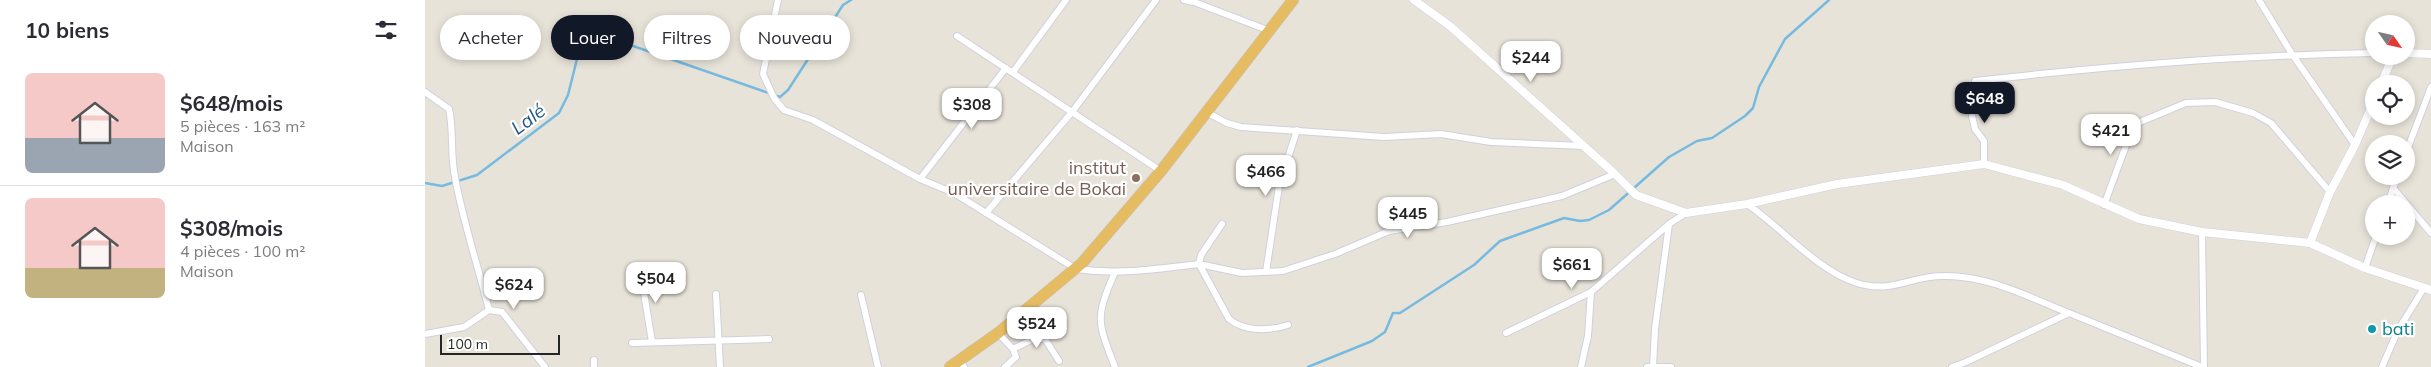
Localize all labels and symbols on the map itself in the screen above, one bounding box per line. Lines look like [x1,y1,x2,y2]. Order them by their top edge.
north arrow [2365,15,2415,65]
pin: $244 [1501,41,1561,83]
pin: $648 [1955,82,2015,124]
pin: $308 [942,88,1002,130]
water label: Lalé [506,98,550,140]
pin: $421 [2081,114,2141,156]
pin: $466 [1236,154,1296,197]
place label: institut universitaire de Bokai [948,156,1126,200]
marker: institut universitaire de Bokai [1130,172,1142,184]
pin: $445 [1378,196,1438,239]
pin: $661 [1542,248,1602,290]
pin: $504 [626,262,686,304]
pin: $624 [484,268,544,310]
pin: $524 [1007,306,1067,349]
place label: bati [2382,317,2414,340]
marker: bati [2366,323,2378,335]
scale bar [440,332,560,355]

